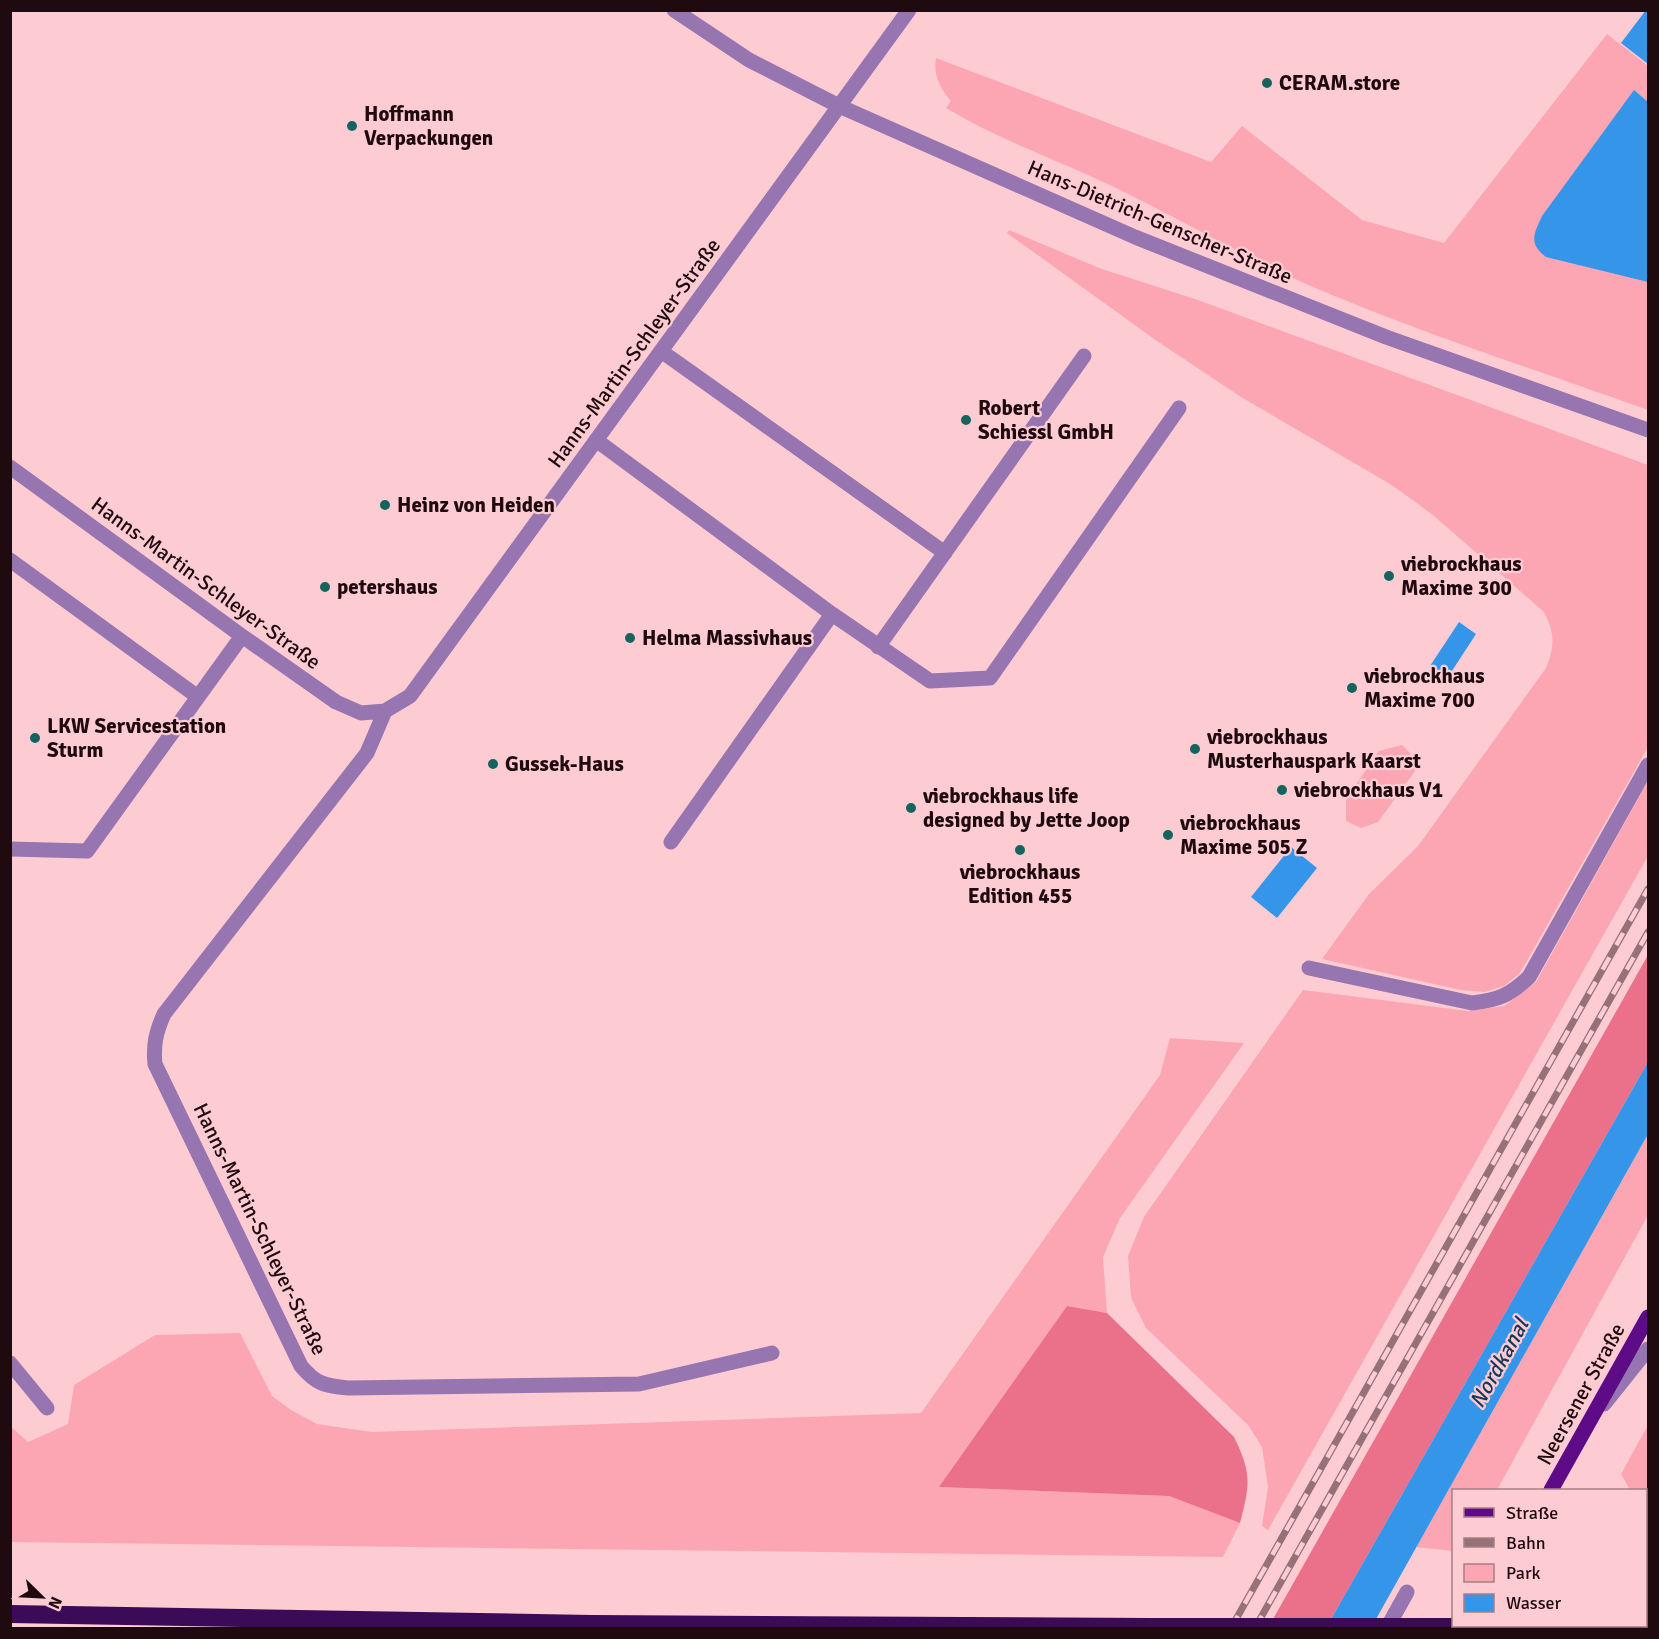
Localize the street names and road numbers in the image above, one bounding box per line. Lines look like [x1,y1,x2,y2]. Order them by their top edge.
street label: Hans-Dietrich-Genscher-Straße [1024,154,1296,290]
street label: Hanns-Martin-Schleyer-Straße [542,233,726,473]
street label: Hanns-Martin-Schleyer-Straße [86,491,326,675]
street label: Hanns-Martin-Schleyer-Straße [188,1099,332,1359]
street label: Neersener Straße [1531,1319,1631,1469]

